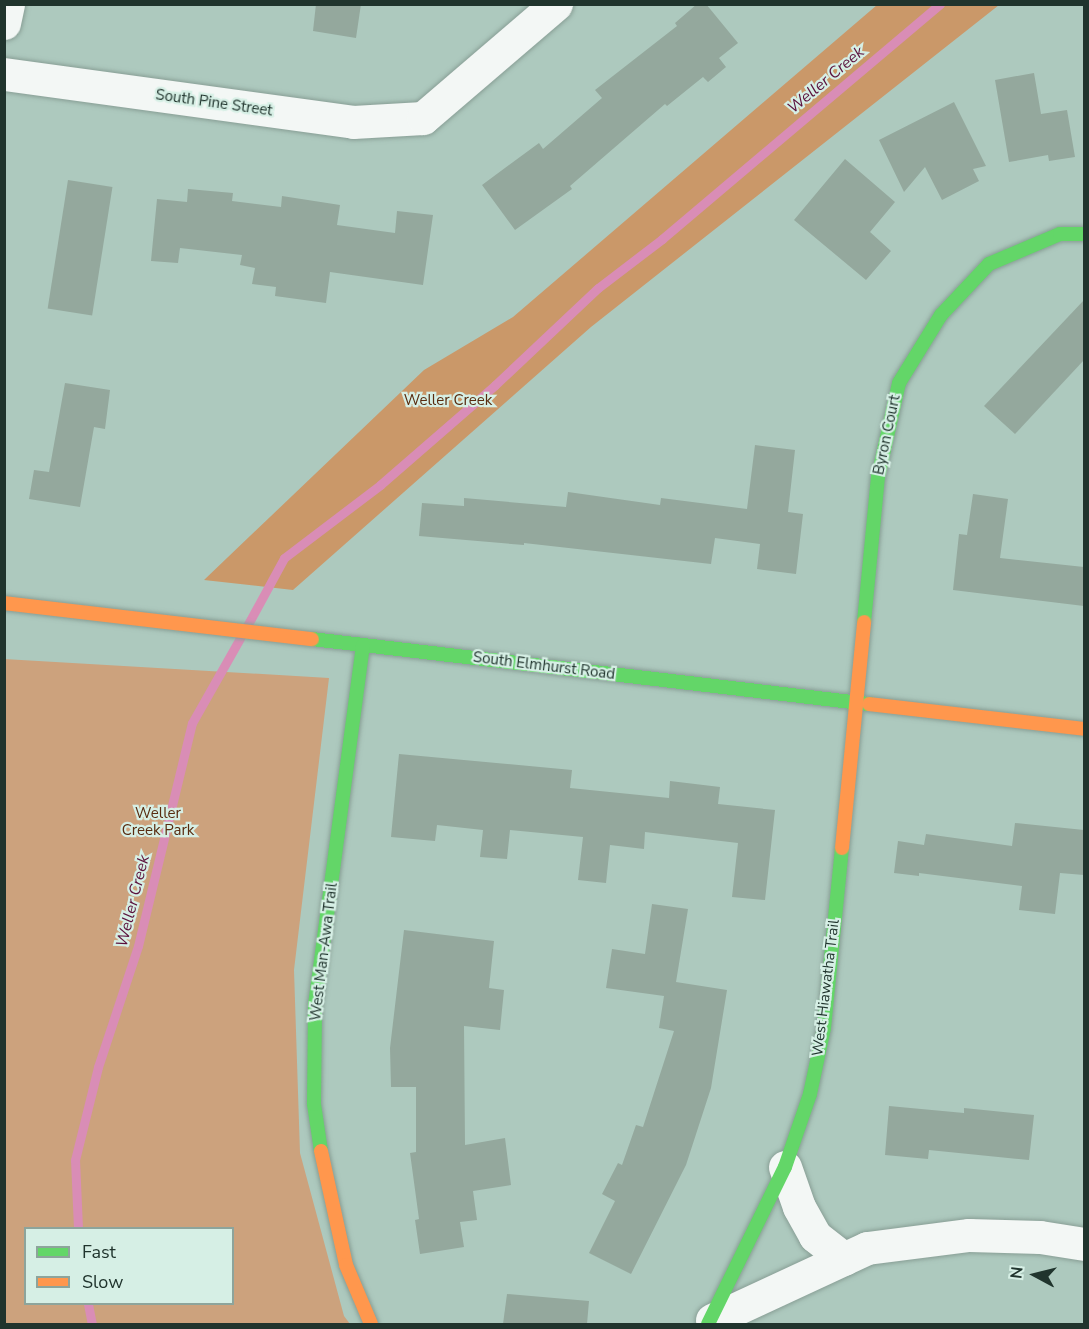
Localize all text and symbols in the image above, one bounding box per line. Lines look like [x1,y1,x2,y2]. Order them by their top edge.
water label: Weller Creek [784,42,868,118]
street label: South Pine Street [154,86,274,120]
park label: Weller Creek [404,392,492,410]
street label: Byron Court [870,393,904,477]
street label: South Elmhurst Road [472,648,616,684]
park label: Weller Creek Park [122,804,194,839]
water label: Weller Creek [112,853,154,949]
street label: West Man-Awa Trail [307,882,341,1022]
street label: West Hiawatha Trail [809,919,843,1057]
legend [24,1227,234,1305]
text: Fast [82,1240,116,1264]
north arrow [1005,1245,1065,1305]
text: N [1005,1266,1029,1280]
text: Slow [82,1270,123,1294]

